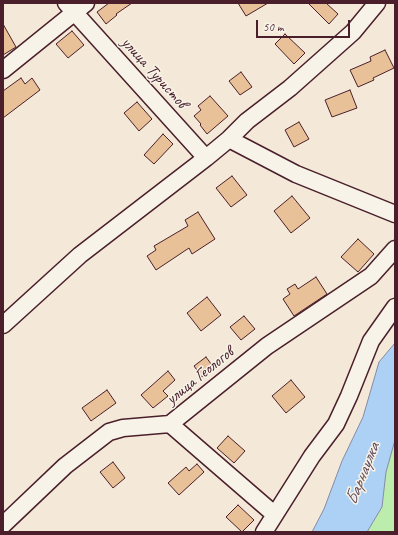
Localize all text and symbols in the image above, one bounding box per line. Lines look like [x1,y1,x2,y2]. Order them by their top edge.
scale bar [258,12,352,38]
text: 50 m [263,19,283,35]
street label: улица Туристов [117,33,191,113]
street label: улица Геологов [162,343,238,409]
water label: Барнаулка [341,440,385,508]

